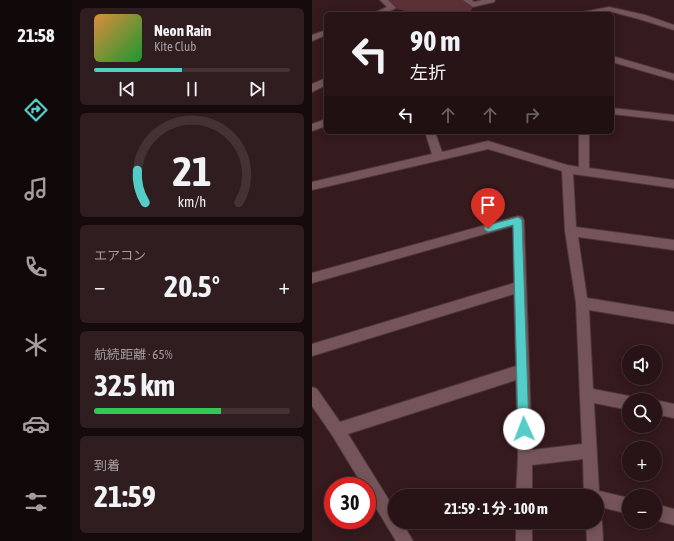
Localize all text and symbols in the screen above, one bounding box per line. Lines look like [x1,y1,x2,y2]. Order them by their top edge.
text: Neon Rain [154,22,211,39]
text: 21:58 [17,25,55,46]
text: 90 m [410,25,460,57]
icon: left [344,28,396,80]
text: Kite Club [154,39,196,54]
text: 左折 [410,62,446,83]
icon: previous [116,78,138,100]
icon: pause [181,78,203,100]
icon: next [246,78,268,100]
icon: directions [22,96,50,124]
icon: left [395,104,417,126]
icon: ahead [437,104,459,126]
icon: ahead [479,104,501,126]
icon: right [521,104,543,126]
text: 21 [172,147,212,195]
icon: music [22,175,50,203]
pin [471,188,505,229]
text: km/h [178,194,206,210]
icon: arrive [477,194,499,216]
text: エアコン [94,248,146,263]
icon: phone [22,253,50,281]
text: 20.5° [164,269,220,303]
text: − [94,273,105,299]
text: + [279,273,290,299]
icon: climate [22,331,50,359]
map controls [622,345,662,529]
button: sound [622,345,662,385]
text: 航続距離 · 65% [94,347,173,362]
text: 325 km [94,368,175,402]
button: search [622,393,662,433]
position arrow [503,408,545,450]
icon: car [22,410,50,438]
button: + [622,441,662,481]
text: 到着 [94,458,120,473]
speed limit sign: 30 [324,477,376,529]
text: 21:59 [94,479,156,513]
icon: filters [22,488,50,516]
button: − [622,489,662,529]
text: 21:59 · 1 分 · 100 m [444,500,548,517]

